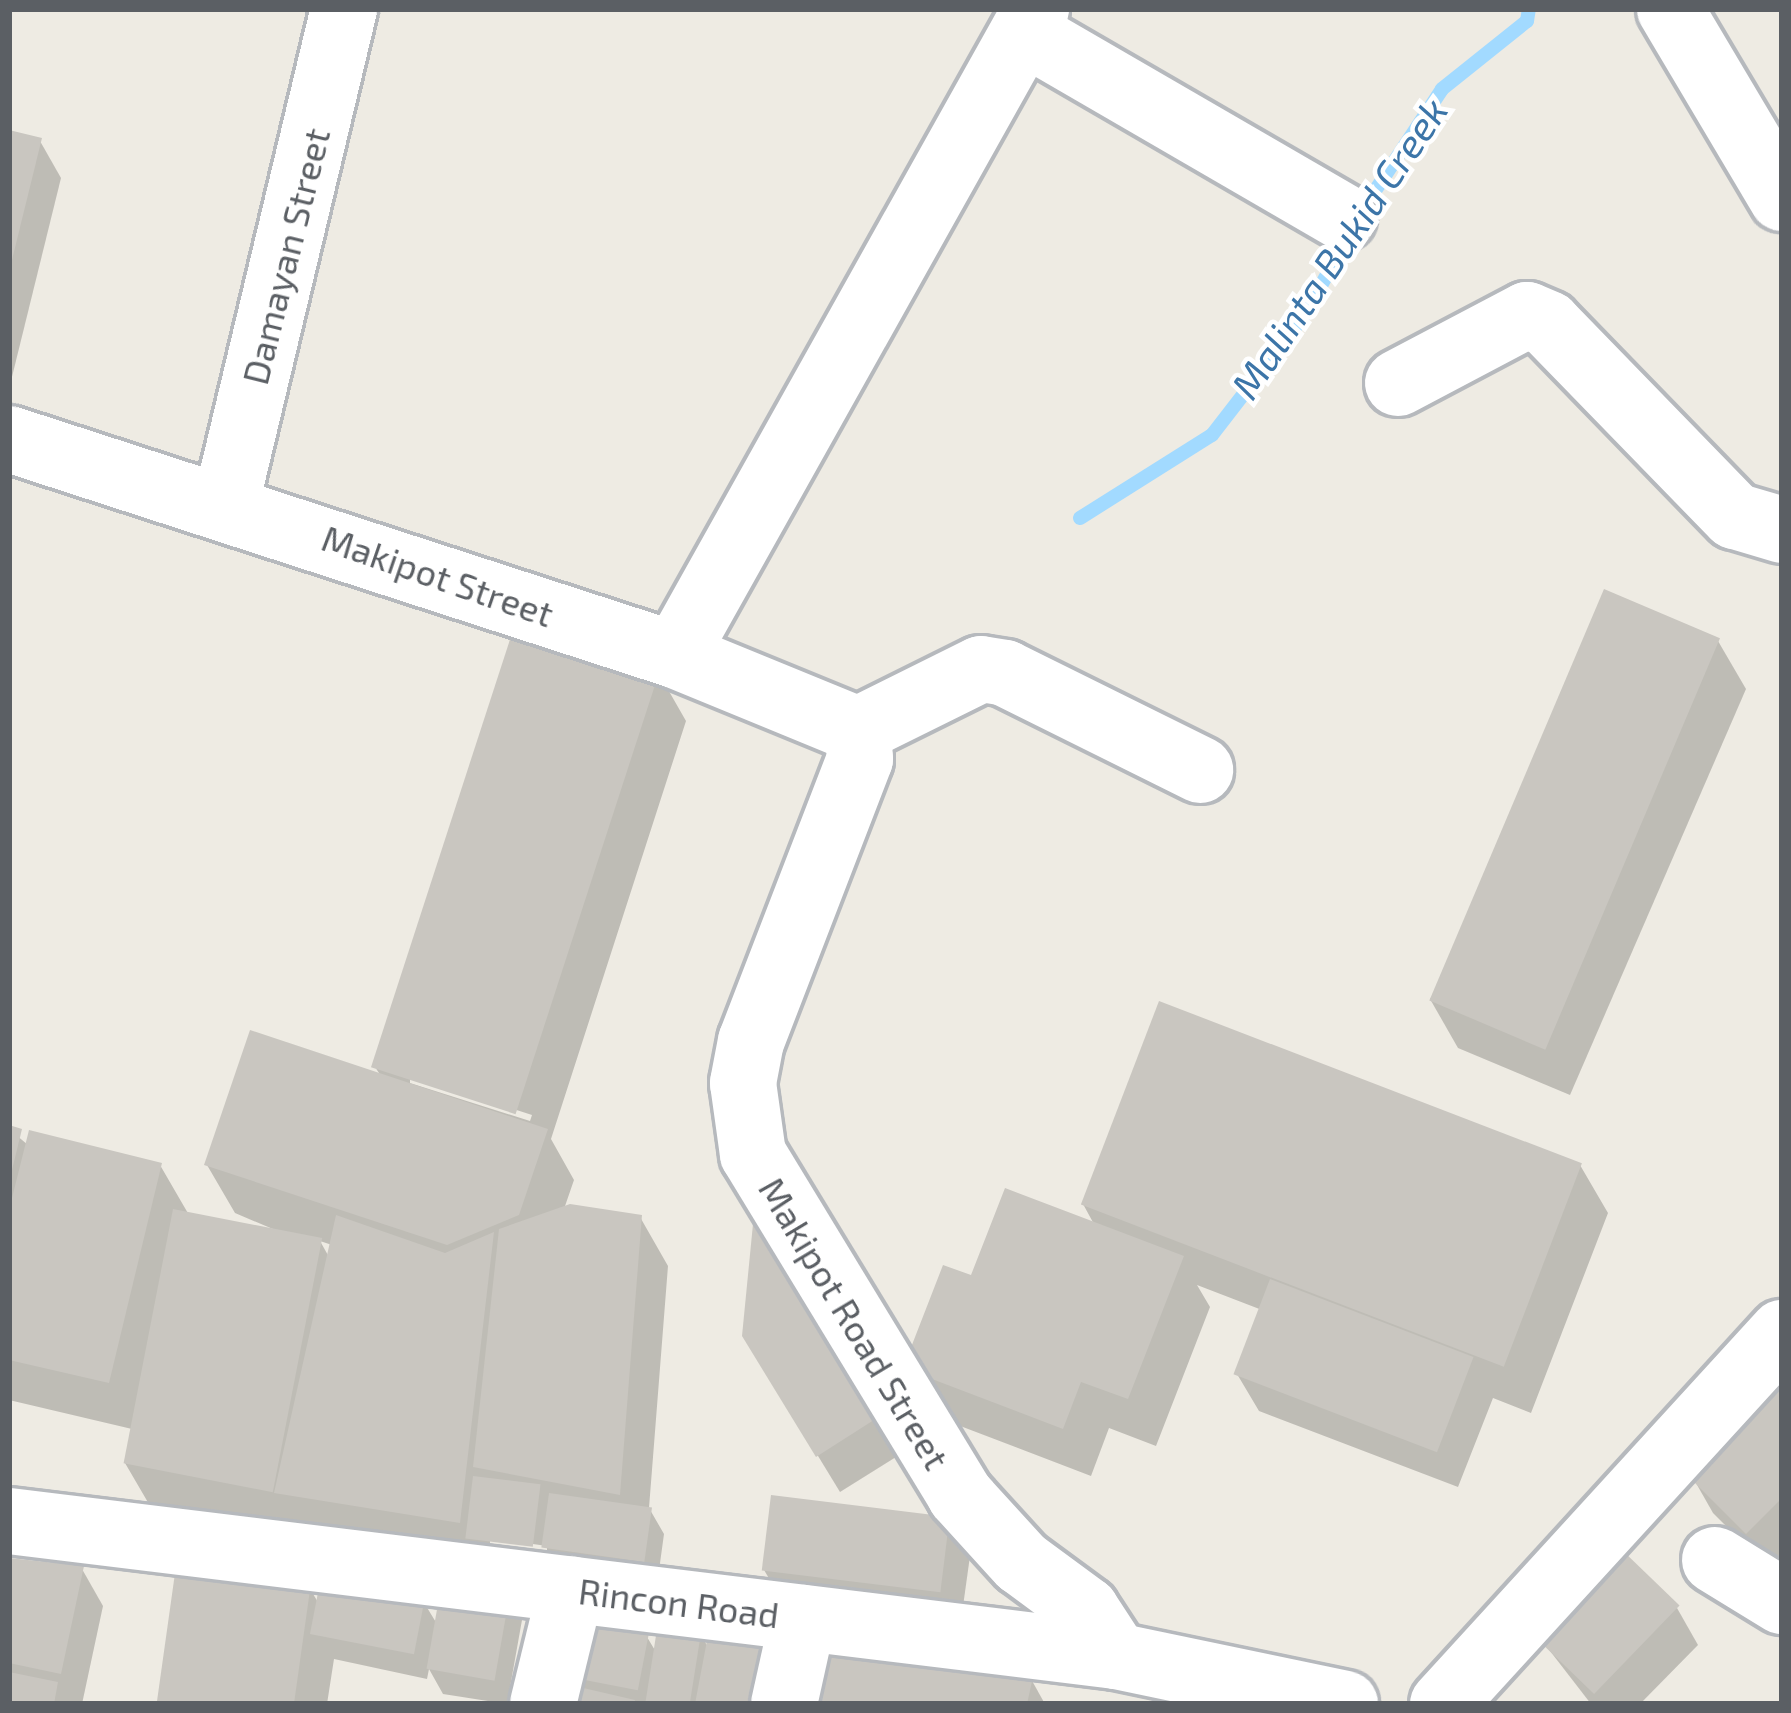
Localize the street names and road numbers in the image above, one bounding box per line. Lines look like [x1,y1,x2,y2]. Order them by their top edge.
street label: Damayan Street [232,123,338,389]
street label: Makipot Street [317,515,559,635]
street label: Makipot Road Street [751,1169,959,1477]
street label: Rincon Road [576,1568,782,1636]

